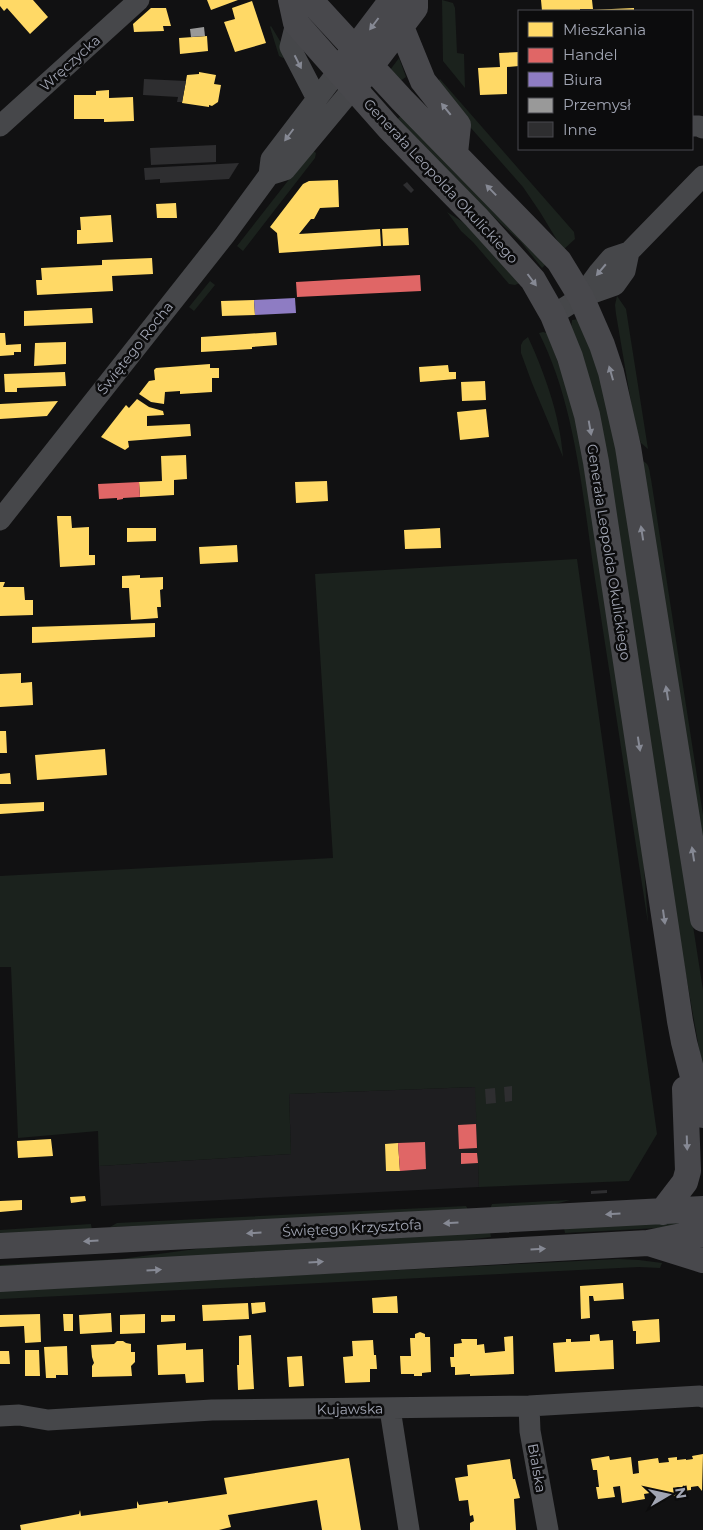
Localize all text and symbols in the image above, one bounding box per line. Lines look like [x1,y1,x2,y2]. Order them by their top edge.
legend [518,10,693,150]
one-way arrow [368,17,379,30]
text: Mieszkania [563,20,646,39]
street label: Wręczycka [36,31,104,95]
text: Handel [563,45,617,64]
one-way arrow [294,54,302,69]
text: Biura [563,70,603,89]
street label: Generała Leopolda Okulickiego [360,95,522,267]
text: Przemysł [563,95,632,114]
one-way arrow [440,103,451,116]
text: Inne [563,120,597,139]
one-way arrow [284,128,295,141]
one-way arrow [485,185,497,197]
one-way arrow [596,263,607,276]
one-way arrow [526,273,537,286]
street label: Świętego Rocha [93,298,177,398]
one-way arrow [607,366,615,381]
one-way arrow [586,421,594,437]
street label: Generała Leopolda Okulickiego [583,443,635,662]
one-way arrow [638,524,646,540]
one-way arrow [663,685,671,701]
one-way arrow [635,737,643,753]
one-way arrow [688,845,696,861]
one-way arrow [661,910,669,926]
one-way arrow [684,1136,692,1152]
one-way arrow [605,1211,621,1219]
street label: Świętego Krzysztofa [282,1215,422,1241]
one-way arrow [443,1219,459,1227]
one-way arrow [245,1229,261,1237]
one-way arrow [83,1238,99,1246]
one-way arrow [531,1245,547,1253]
one-way arrow [308,1257,324,1265]
one-way arrow [146,1266,162,1274]
street label: Kujawska [317,1399,383,1419]
street label: Bialska [524,1442,550,1494]
north arrow [643,1470,693,1520]
text: N [671,1486,691,1500]

